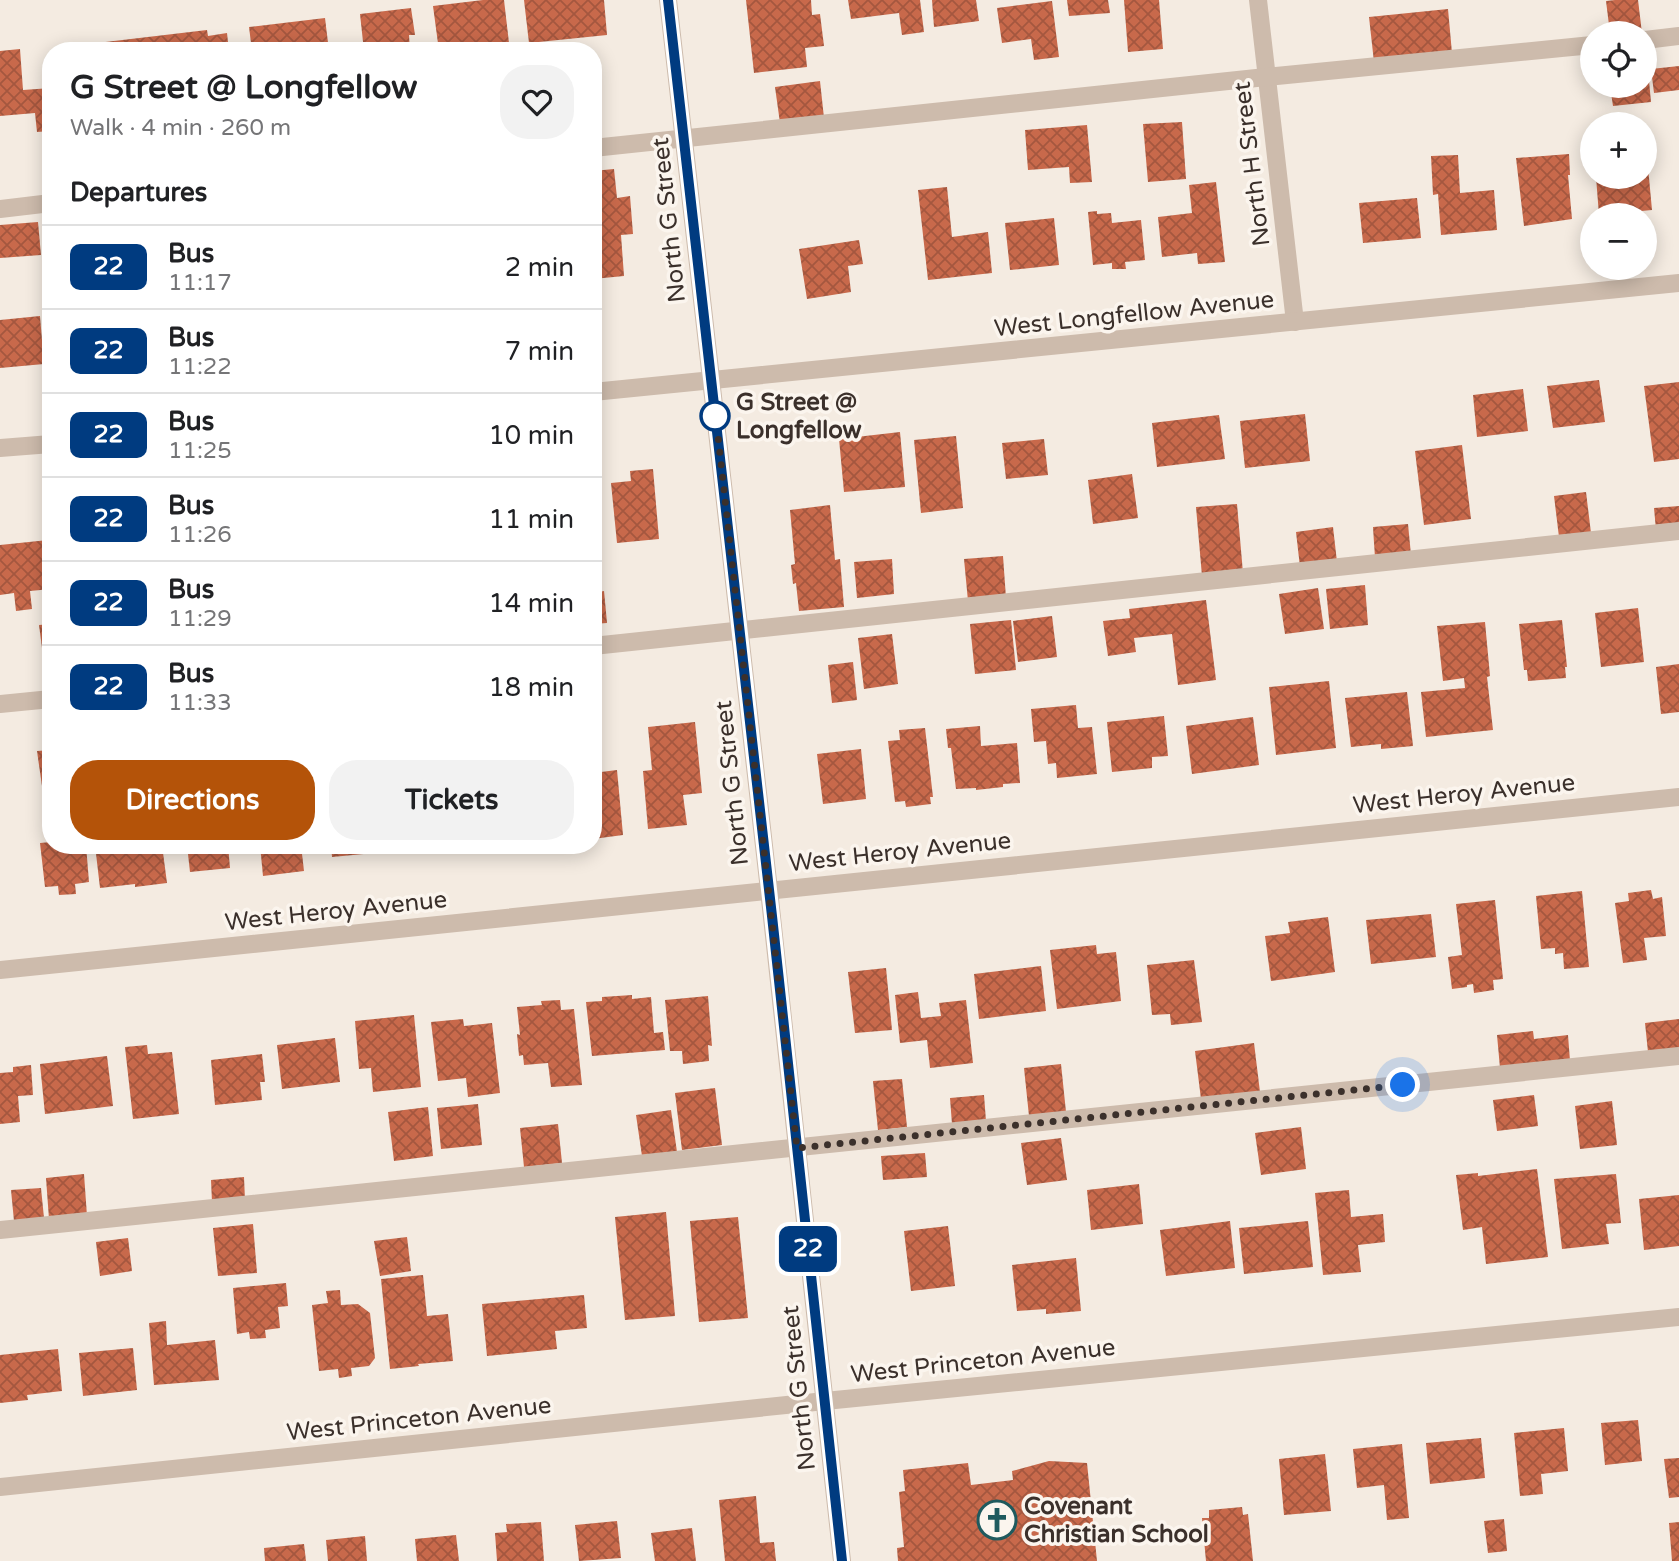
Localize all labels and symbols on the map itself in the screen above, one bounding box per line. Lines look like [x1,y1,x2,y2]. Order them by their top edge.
street label: North H Street [1228,80,1276,248]
street label: North G Street [646,136,692,304]
street label: West Longfellow Avenue [993,285,1275,343]
place label: G Street @ Longfellow [736,388,862,445]
marker: G Street @ Longfellow [700,401,730,431]
street label: North G Street [709,699,755,867]
street label: West Heroy Avenue [1351,768,1577,820]
street label: West Heroy Avenue [787,826,1013,878]
street label: West Heroy Avenue [223,885,449,937]
your location [1385,1067,1420,1102]
line badge: 22 [776,1226,840,1272]
street label: North G Street [776,1304,822,1472]
street label: West Princeton Avenue [849,1333,1117,1389]
street label: West Princeton Avenue [285,1391,553,1447]
place label: Covenant Christian School [1024,1492,1209,1549]
church icon: Covenant Christian School [976,1499,1018,1541]

